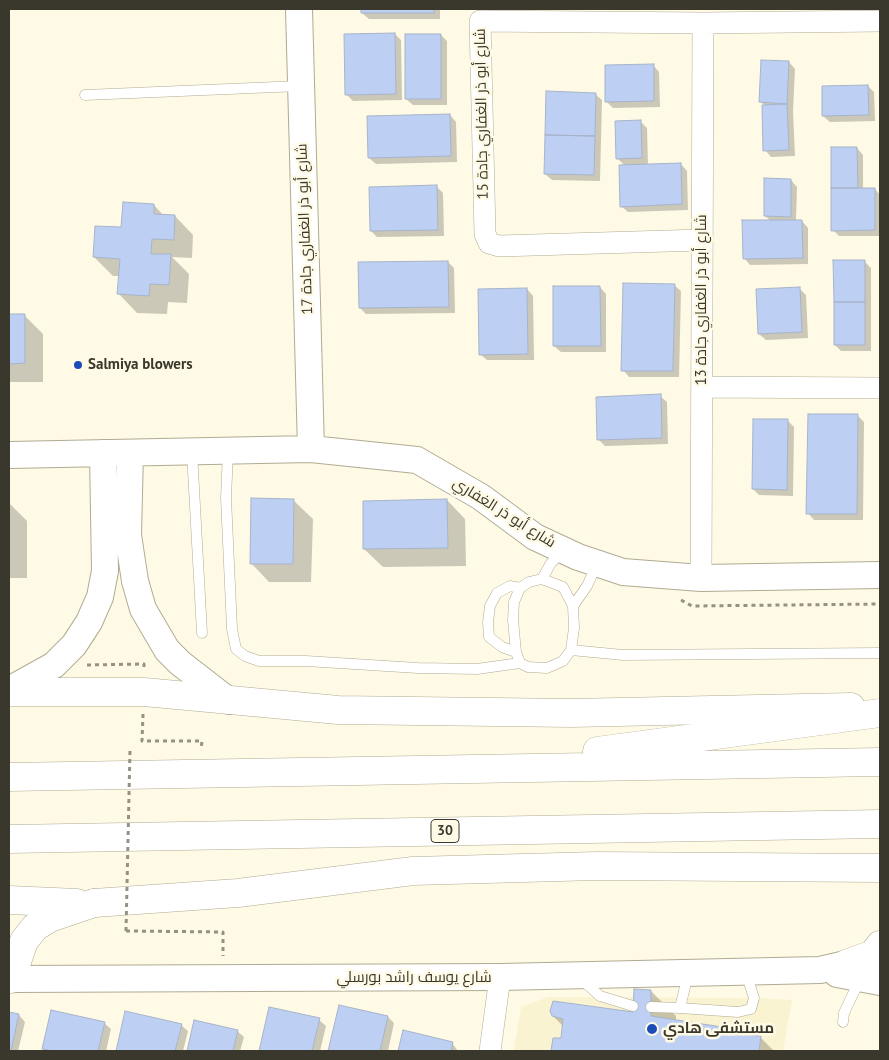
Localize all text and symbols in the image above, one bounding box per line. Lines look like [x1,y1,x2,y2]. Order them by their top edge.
street label: شارع أبو ذر الغفاري جادة 15 [472,28,492,200]
street label: شارع أبو ذر الغفاري جادة 17 [293,143,317,315]
street label: شارع أبو ذر الغفاري جادة 13 [693,214,711,386]
place label: Salmiya blowers [88,356,193,374]
marker: Salmiya blowers [72,359,84,371]
street label: شارع أبو ذر الغفاري [449,474,559,552]
road number: 30 [431,819,459,842]
street label: شارع يوسف راشد بورسلي [336,969,492,987]
place label: مستشفى هادي [663,1020,774,1038]
marker: مستشفى هادي [645,1022,659,1036]

